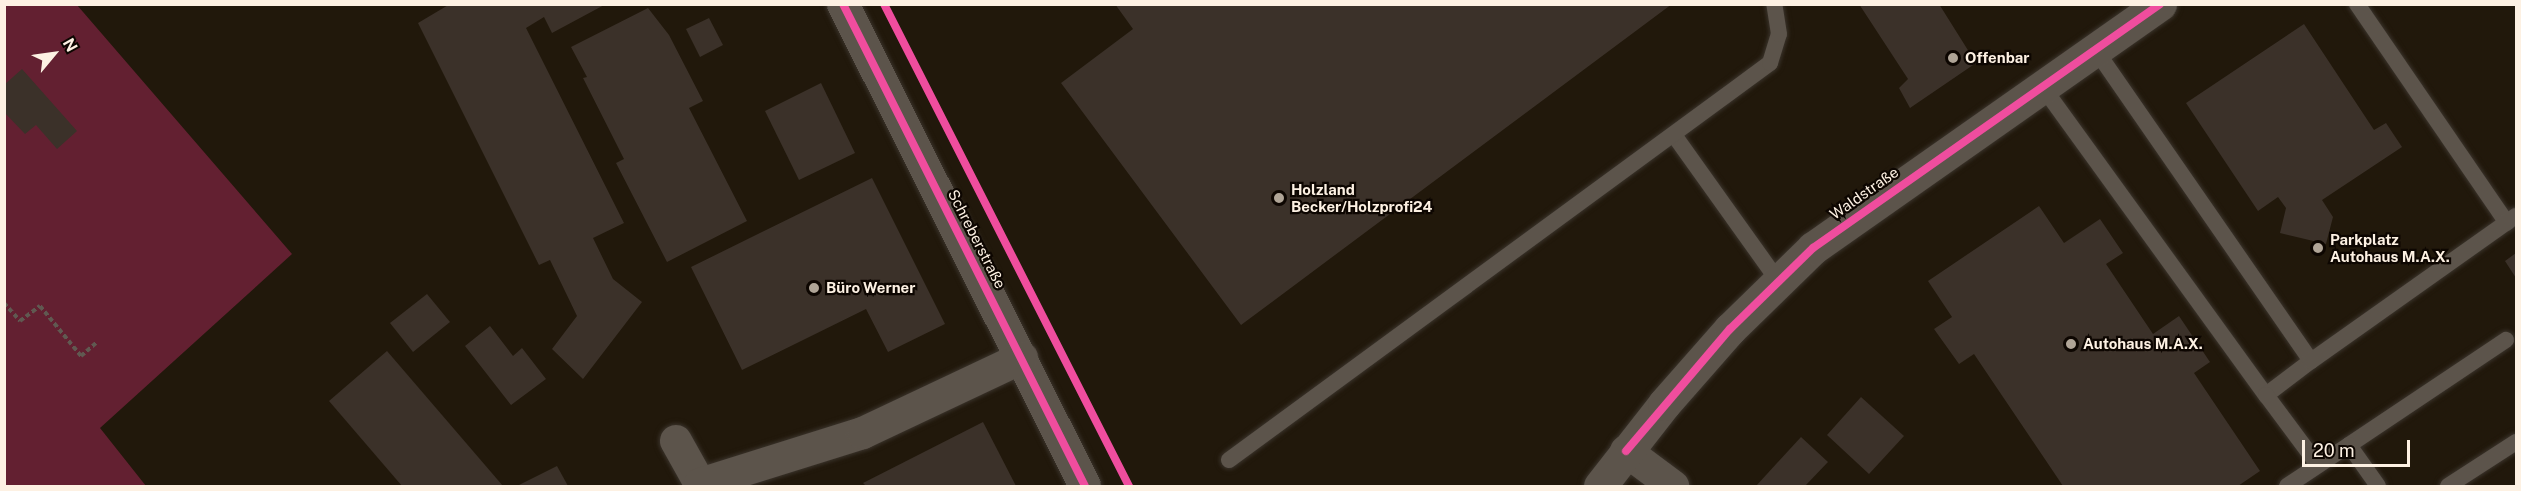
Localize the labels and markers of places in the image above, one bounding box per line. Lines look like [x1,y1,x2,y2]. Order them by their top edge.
place label: Offenbar [1965,49,2029,67]
marker: Offenbar [1946,51,1960,65]
place label: Holzland Becker/Holzprofi24 [1291,180,1432,215]
marker: Holzland Becker/Holzprofi24 [1272,191,1286,205]
place label: Parkplatz Autohaus M.A.X. [2330,230,2450,265]
marker: Parkplatz Autohaus M.A.X. [2311,241,2325,255]
place label: Büro Werner [826,279,916,297]
marker: Büro Werner [807,281,821,295]
place label: Autohaus M.A.X. [2083,335,2203,353]
marker: Autohaus M.A.X. [2064,337,2078,351]

